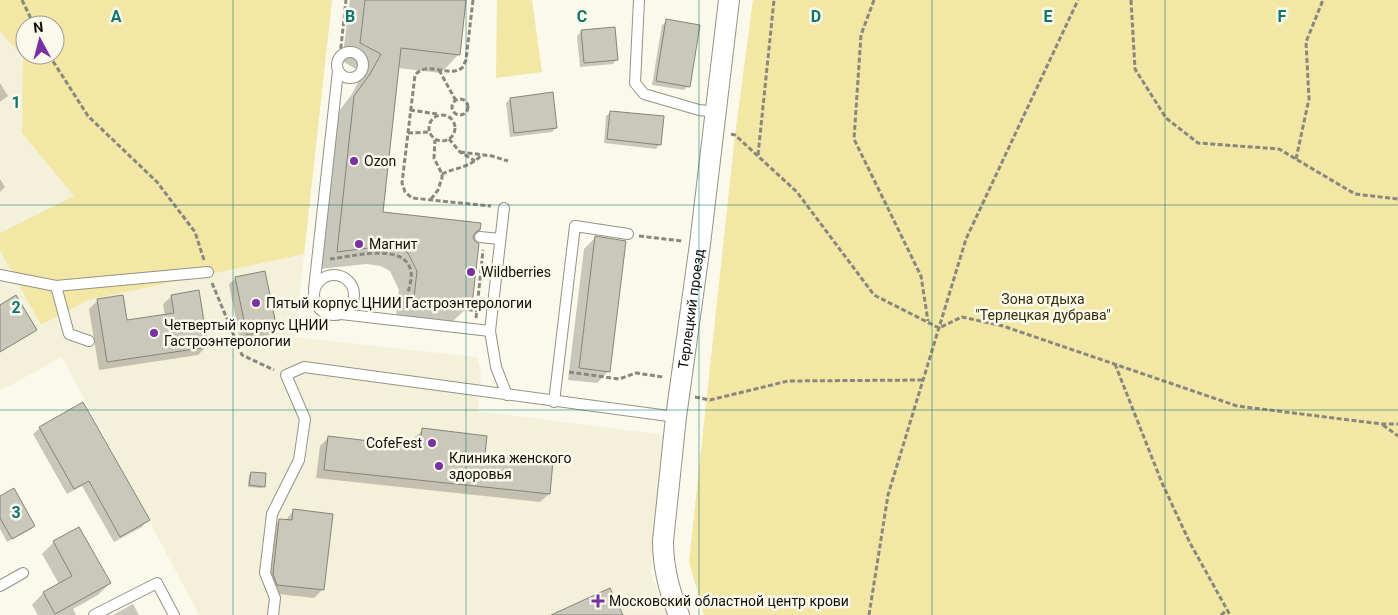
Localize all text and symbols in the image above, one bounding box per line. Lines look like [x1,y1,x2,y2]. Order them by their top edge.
text: A [111,7,122,26]
text: B [345,7,355,26]
text: C [577,7,587,26]
text: D [811,7,821,26]
text: E [1044,7,1053,26]
text: F [1278,7,1287,26]
north arrow [15,15,65,65]
text: N [33,19,44,36]
text: 1 [11,93,21,112]
place label: Ozon [364,153,396,169]
marker: Ozon [348,155,360,167]
place label: Магнит [369,236,418,252]
marker: Магнит [353,238,365,250]
street label: Терлецкий проезд [675,247,707,370]
place label: Wildberries [481,264,551,280]
marker: Wildberries [465,266,477,278]
park label: Зона отдыха "Терлецкая дубрава" [975,291,1111,323]
place label: Пятый корпус ЦНИИ Гастроэнтерологии [266,295,532,311]
marker: Пятый корпус ЦНИИ Гастроэнтерологии [250,297,262,309]
text: 2 [11,298,21,317]
place label: Четвертый корпус ЦНИИ Гастроэнтерологии [164,317,328,349]
marker: Четвертый корпус ЦНИИ Гастроэнтерологии [148,327,160,339]
place label: CofeFest [366,435,422,451]
marker: CofeFest [426,437,438,449]
place label: Клиника женского здоровья [449,450,572,482]
marker: Клиника женского здоровья [433,460,445,472]
text: 3 [11,503,21,522]
place label: Московский областной центр крови [609,593,849,609]
marker: Московский областной центр крови [591,594,605,608]

